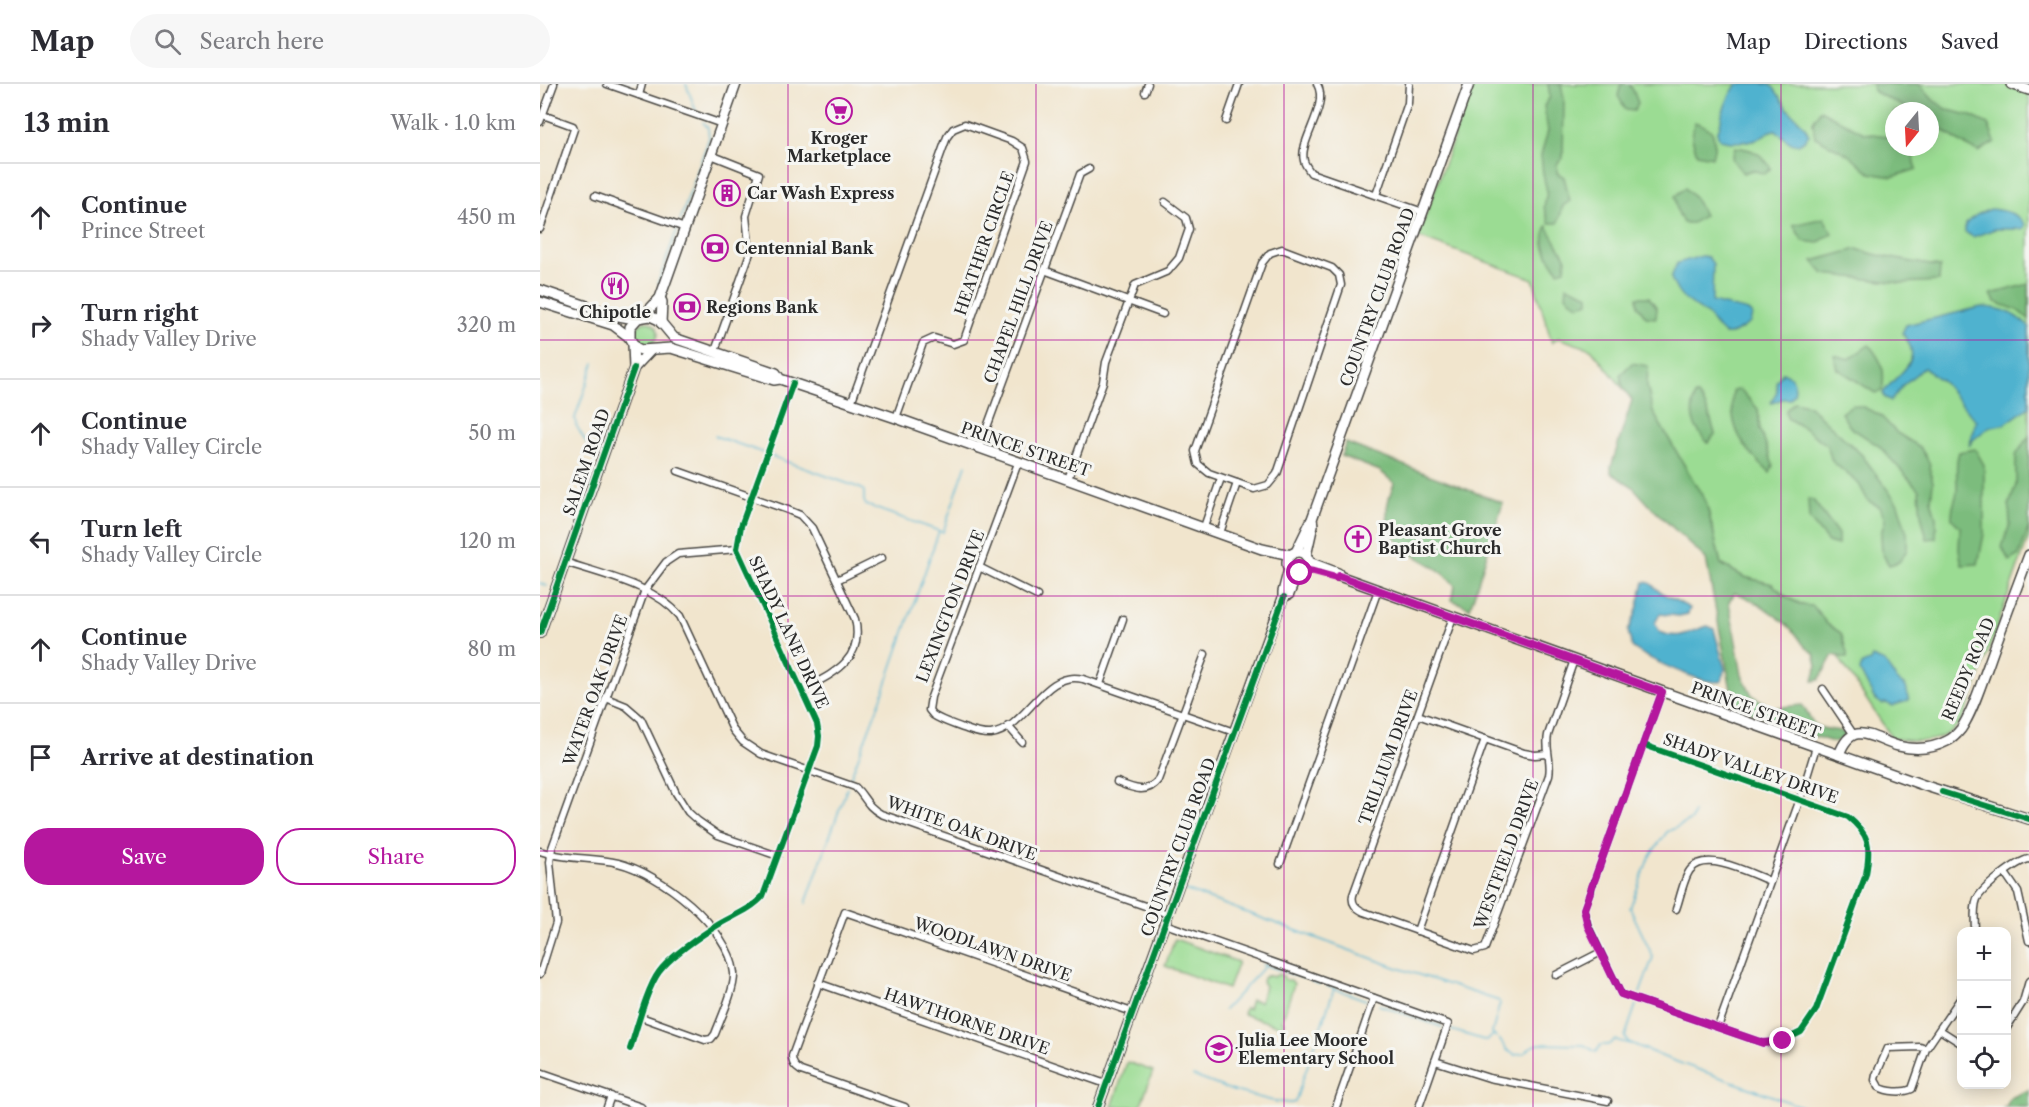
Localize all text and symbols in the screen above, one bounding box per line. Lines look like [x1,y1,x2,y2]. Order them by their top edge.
search box [130,14,550,68]
text: Map [30,24,94,58]
icon: search [151,25,184,58]
text: Search here [199,28,324,55]
text: Map [1726,29,1771,54]
text: Directions [1804,29,1908,54]
text: Saved [1941,29,1999,54]
supermarket icon: Kroger Marketplace [824,96,854,126]
north arrow [1885,102,1939,156]
text: 13 min [24,107,110,139]
text: Walk · 1.0 km [390,111,516,135]
place label: Kroger Marketplace [787,128,891,166]
street label: HEATHER CIRCLE [950,168,1018,318]
building icon: Car Wash Express [712,178,742,208]
place label: Car Wash Express [747,183,894,203]
text: Continue [81,192,187,219]
icon: ahead [24,201,57,234]
text: 450 m [457,205,516,229]
street label: COUNTRY CLUB ROAD [1335,205,1419,389]
street label: CHAPEL HILL DRIVE [979,218,1057,386]
text: Prince Street [81,219,205,243]
bank icon: Centennial Bank [700,233,730,263]
place label: Centennial Bank [735,238,874,258]
restaurant icon: Chipotle [600,271,630,301]
bank icon: Regions Bank [672,292,702,322]
place label: Regions Bank [706,297,818,317]
text: Turn right [81,300,199,327]
place label: Chipotle [579,302,651,322]
icon: right [24,309,57,342]
text: 320 m [457,313,516,337]
text: Shady Valley Drive [81,327,257,351]
street label: SALEM ROAD [558,406,614,518]
text: Continue [81,408,187,435]
icon: ahead [24,417,57,450]
street label: PRINCE STREET [958,417,1094,481]
text: 50 m [469,421,516,445]
text: Shady Valley Circle [81,435,262,459]
text: Turn left [81,516,182,543]
place label: Pleasant Grove Baptist Church [1378,520,1502,558]
church icon: Pleasant Grove Baptist Church [1343,524,1373,554]
icon: left [24,525,57,558]
street label: LEXINGTON DRIVE [912,527,988,685]
text: 120 m [459,529,516,553]
text: Shady Valley Circle [81,543,262,567]
street label: SHADY LANE DRIVE [745,552,833,712]
route start [1286,559,1312,585]
street label: WATER OAK DRIVE [558,612,632,769]
street label: REEDY ROAD [1937,614,1999,724]
text: Continue [81,624,187,651]
icon: ahead [24,633,57,666]
text: 80 m [468,637,516,661]
text: Shady Valley Drive [81,651,257,675]
street label: PRINCE STREET [1689,677,1823,743]
street label: TRILLIUM DRIVE [1354,687,1422,827]
street label: SHADY VALLEY DRIVE [1661,729,1841,807]
icon: arrive [24,741,57,774]
text: Arrive at destination [81,744,314,771]
street label: COUNTRY CLUB ROAD [1136,755,1220,939]
street label: WESTFIELD DRIVE [1469,776,1542,933]
street label: WHITE OAK DRIVE [883,791,1040,865]
button: Save [24,828,264,885]
button: Share [276,828,516,885]
street label: WOODLAWN DRIVE [911,912,1074,985]
map controls [1957,927,2011,1089]
button: + [1957,927,2011,981]
button: − [1957,981,2011,1035]
street label: HAWTHORNE DRIVE [882,983,1052,1059]
route end [1769,1027,1795,1053]
place label: Julia Lee Moore Elementary School [1235,1030,1394,1068]
school or university icon: Julia Lee Moore Elementary School [1204,1034,1234,1064]
button: locate [1957,1035,2011,1089]

